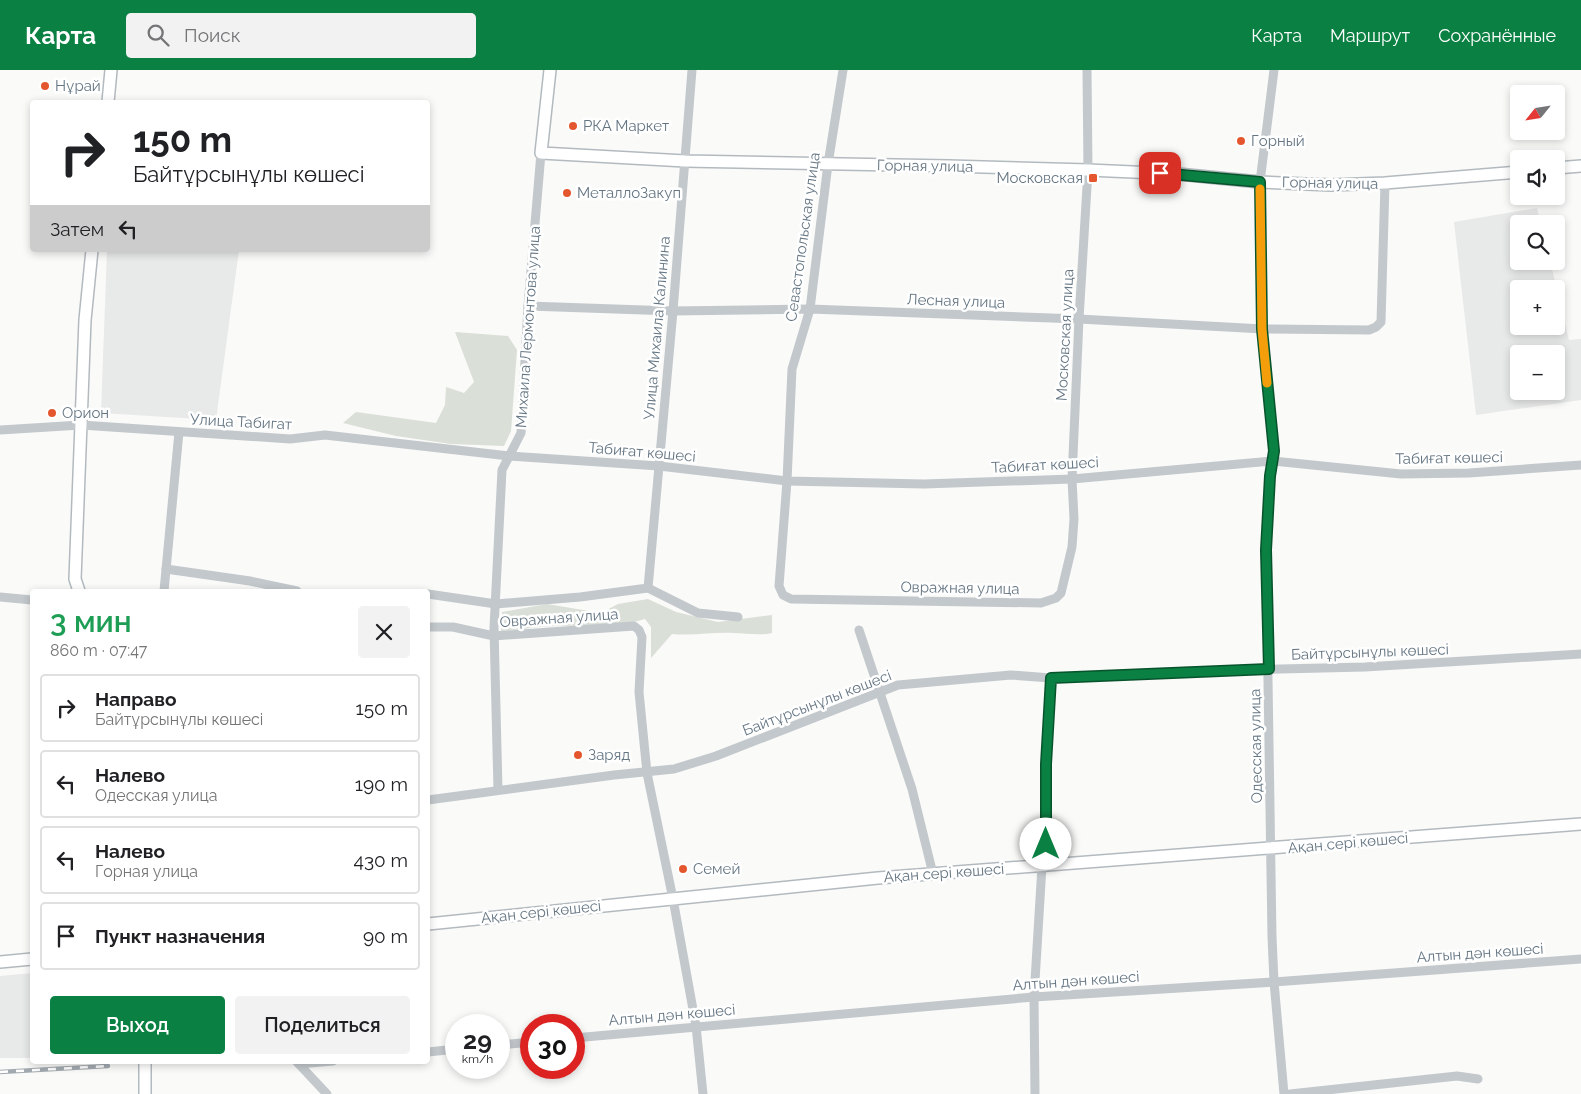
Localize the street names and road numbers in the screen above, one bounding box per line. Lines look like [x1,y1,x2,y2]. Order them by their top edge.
street label: Севастопольская улица [782,151,824,323]
street label: Горная улица [877,156,973,176]
street label: Горная улица [1282,173,1378,193]
street label: Михаила Лермонтова улица [512,225,544,429]
street label: Улица Михаила Калинина [640,235,674,421]
street label: Московская улица [1053,268,1077,402]
street label: Лесная улица [906,290,1006,312]
street label: Улица Табигат [190,410,292,434]
street label: Табиғат көшесі [588,438,696,466]
street label: Табиғат көшесі [1395,448,1503,468]
street label: Табиғат көшесі [991,453,1099,477]
street label: Овражная улица [900,578,1020,598]
street label: Овражная улица [499,605,619,631]
street label: Байтұрсынұлы көшесі [1291,640,1449,664]
street label: Байтұрсынұлы көшесі [740,666,894,740]
street label: Одесская улица [1246,688,1266,804]
street label: Ақан сері көшесі [1287,829,1409,857]
street label: Ақан сері көшесі [883,860,1005,886]
street label: Ақан сері көшесі [480,897,602,927]
street label: Алтын дән көшесі [1416,940,1544,966]
street label: Алтын дән көшесі [1012,968,1140,994]
street label: Алтын дән көшесі [608,1000,736,1030]

